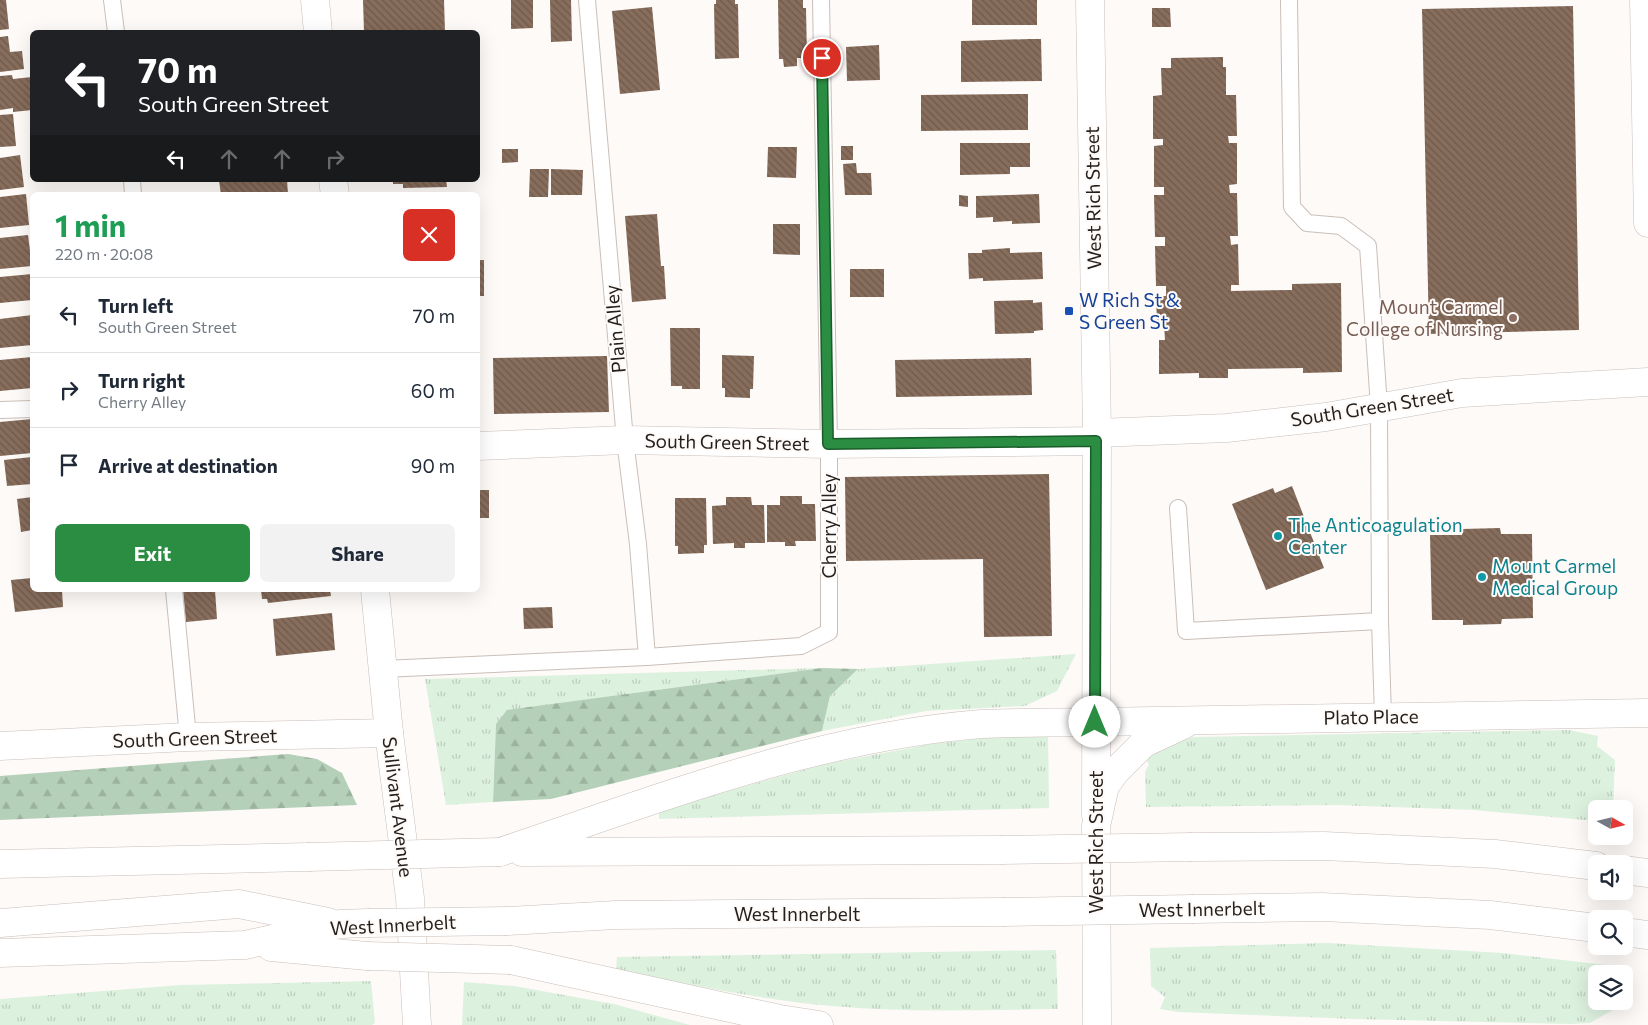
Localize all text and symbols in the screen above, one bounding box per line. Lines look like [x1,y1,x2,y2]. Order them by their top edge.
pin [801,37,843,79]
icon: arrive [808,44,836,72]
text: 70 m [138,47,218,90]
icon: left [55,50,120,115]
text: South Green Street [138,90,329,117]
street label: West Rich Street [1080,126,1105,270]
icon: left [162,145,190,173]
icon: ahead [215,145,243,173]
icon: ahead [268,145,296,173]
icon: right [321,145,349,173]
text: 1 min [55,206,126,243]
button: close [403,209,455,261]
text: 220 m · 20:08 [55,244,153,263]
street label: Plain Alley [599,284,630,374]
place label: W Rich St & S Green St [1079,288,1180,333]
text: Turn left [98,294,173,317]
place label: Mount Carmel College of Nursing [1346,295,1503,340]
icon: left [55,301,83,329]
text: 70 m [412,304,455,327]
marker: W Rich St & S Green St [1063,305,1075,317]
marker: Mount Carmel College of Nursing [1507,312,1519,324]
text: South Green Street [98,317,237,336]
text: Turn right [98,369,185,392]
icon: right [55,376,83,404]
text: 60 m [411,379,455,402]
street label: South Green Street [1289,382,1455,431]
text: Cherry Alley [98,392,186,411]
street label: South Green Street [644,429,810,454]
icon: arrive [55,451,83,479]
text: Arrive at destination [98,454,278,477]
text: 90 m [411,454,455,477]
street label: Cherry Alley [817,473,840,578]
place label: The Anticoagulation Center [1288,513,1463,558]
button: Exit [55,524,250,582]
button: Share [260,524,455,582]
marker: The Anticoagulation Center [1272,530,1284,542]
place label: Mount Carmel Medical Group [1492,554,1618,599]
marker: Mount Carmel Medical Group [1476,571,1488,583]
position arrow [1068,695,1120,747]
street label: Plato Place [1323,704,1419,729]
street label: South Green Street [112,723,278,752]
street label: Sullivant Avenue [378,735,419,879]
street label: West Rich Street [1084,770,1107,914]
north arrow [1588,800,1632,845]
map controls [1588,800,1633,1010]
button: sound [1588,855,1633,900]
street label: West Innerbelt [1138,896,1266,921]
street label: West Innerbelt [734,902,861,925]
street label: West Innerbelt [329,910,457,939]
button: search [1588,910,1633,955]
button: layers [1588,965,1633,1010]

